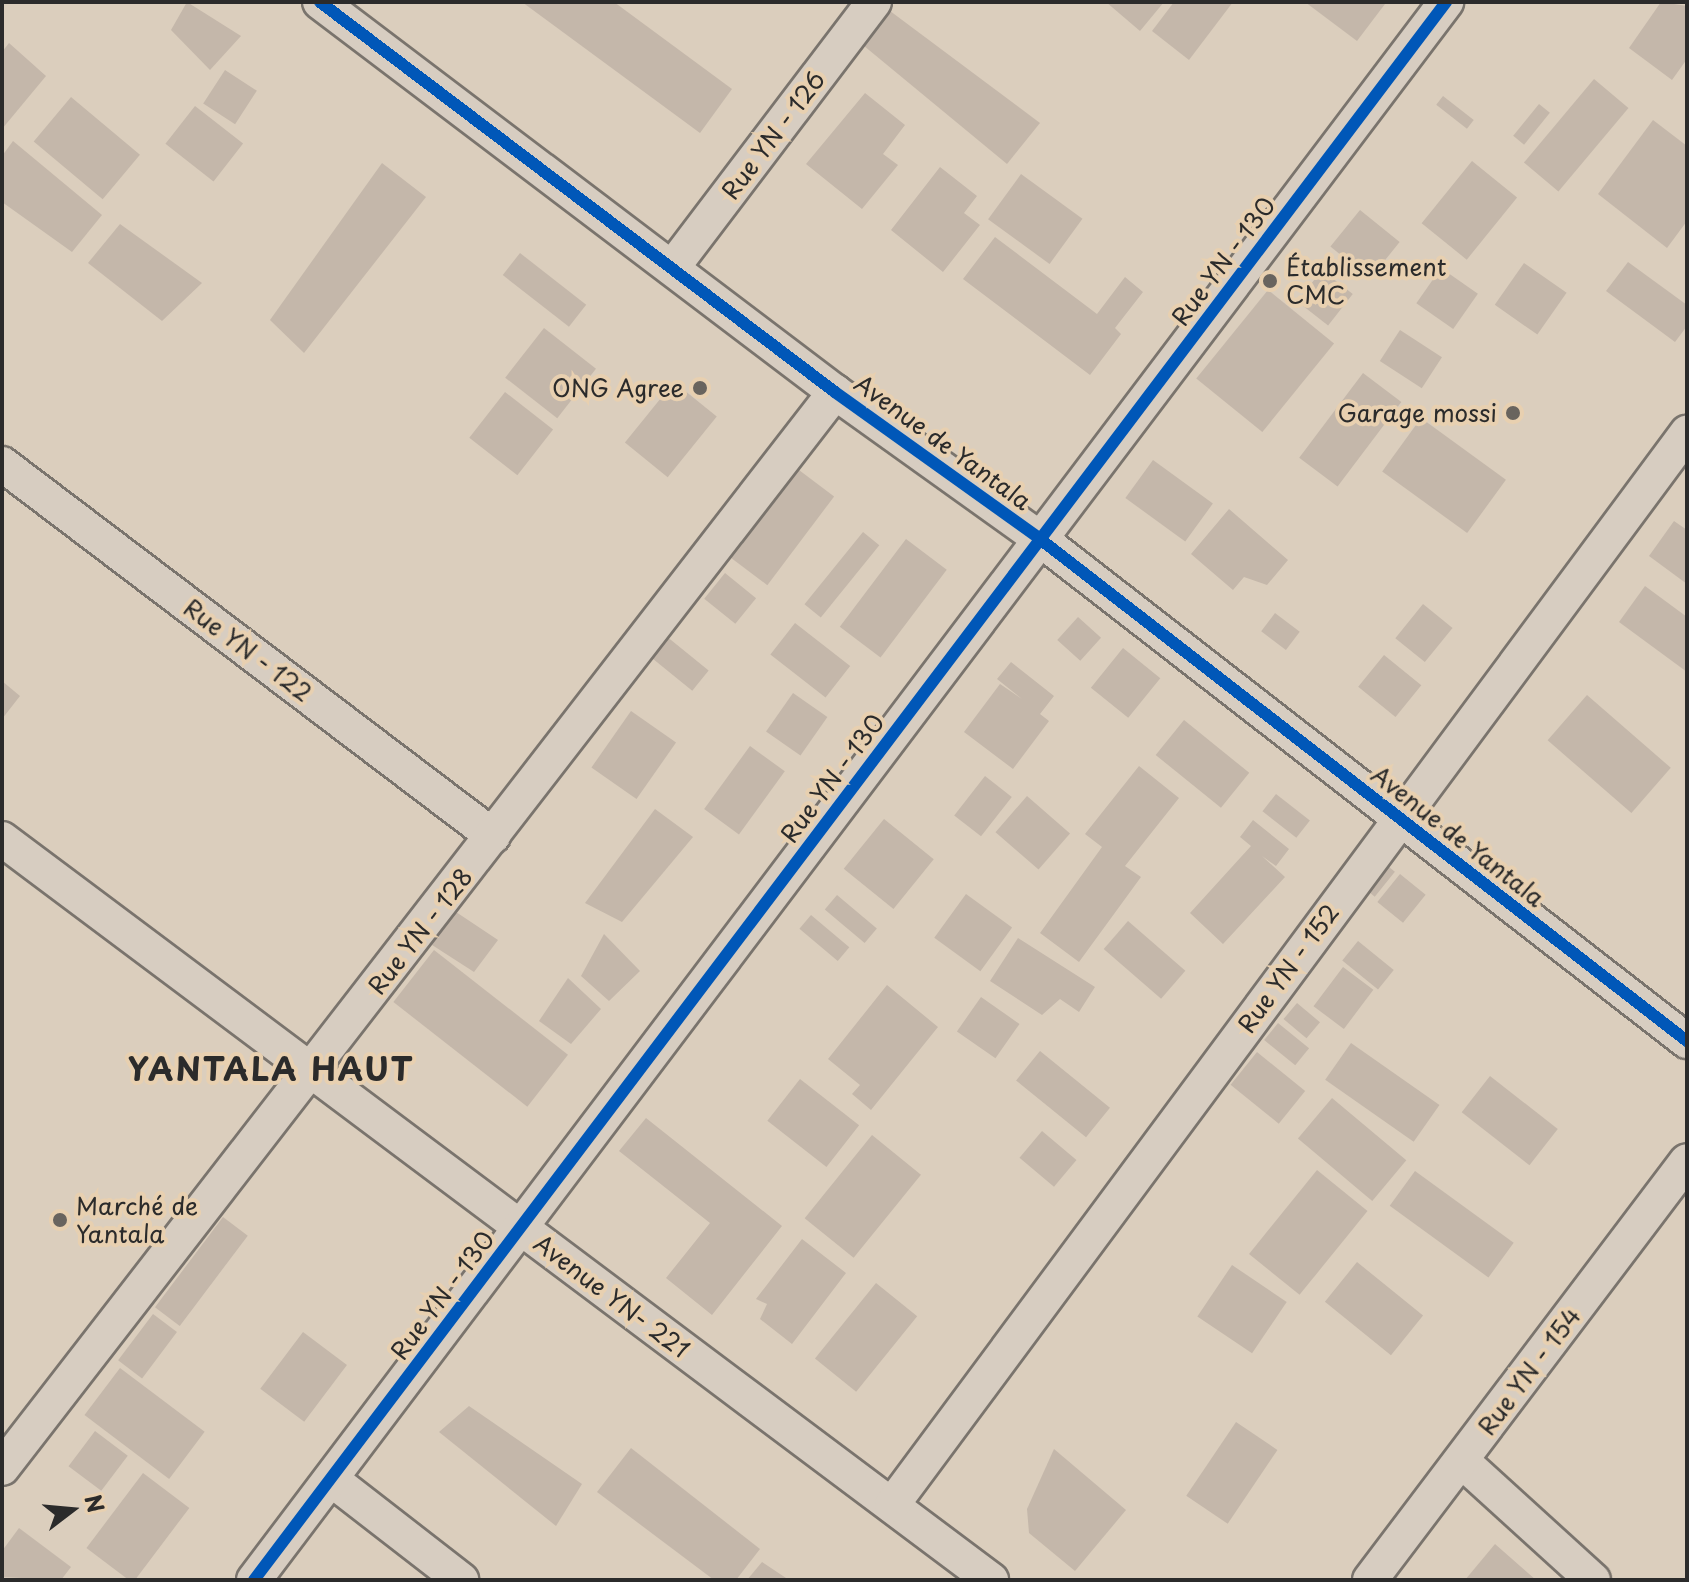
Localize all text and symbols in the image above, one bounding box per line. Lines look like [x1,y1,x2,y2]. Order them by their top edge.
street label: Rue YN - 126 [714,64,832,206]
street label: Rue YN - 130 [1164,189,1282,333]
place label: Établissement CMC [1286,253,1446,309]
marker: Établissement CMC [1261,272,1279,290]
street label: Avenue de Yantala [849,368,1037,516]
place label: ONG Agree [549,374,684,402]
marker: ONG Agree [691,379,709,397]
place label: Garage mossi [1338,399,1497,427]
marker: Garage mossi [1504,404,1522,422]
street label: Rue YN - 122 [177,591,319,709]
street label: Rue YN - 130 [773,706,891,850]
street label: Avenue de Yantala [1365,759,1551,913]
street label: Rue YN - 128 [361,861,479,1001]
street label: Rue YN - 152 [1231,897,1345,1039]
district label: YANTALA HAUT [129,1049,413,1087]
place label: Marché de Yantala [76,1192,199,1248]
marker: Marché de Yantala [51,1211,69,1229]
street label: Rue YN - 130 [383,1223,501,1367]
street label: Avenue YN- 221 [529,1228,695,1364]
street label: Rue YN - 154 [1471,1300,1587,1442]
north arrow [32,1470,112,1550]
text: N [77,1490,114,1516]

